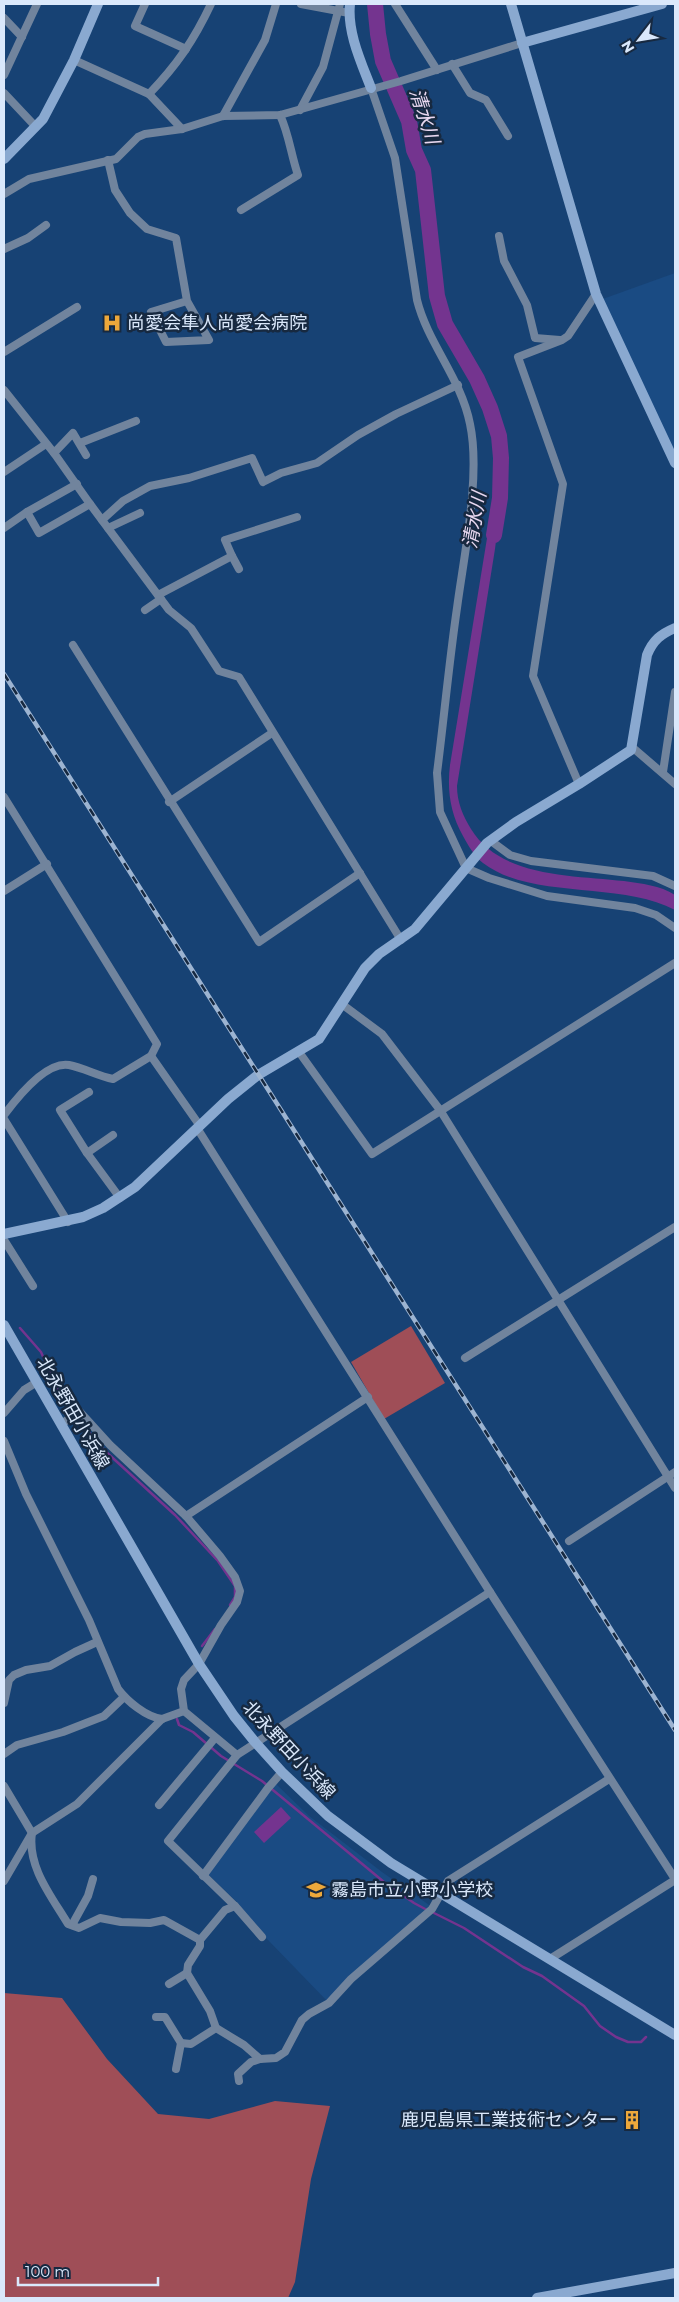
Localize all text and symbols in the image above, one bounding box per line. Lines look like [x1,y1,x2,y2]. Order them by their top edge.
north arrow [614,15,664,65]
text: N [617,37,638,56]
water label: 清水川 [405,85,445,149]
hospital icon: 尚愛会隼人尚愛会病院 [101,312,123,334]
place label: 尚愛会隼人尚愛会病院 [127,312,307,334]
water label: 清水川 [458,488,491,550]
street label: 北永野田小浜線 [32,1353,114,1473]
street label: 北永野田小浜線 [238,1696,340,1804]
school or university icon: 霧島市立小野小学校 [305,1879,327,1901]
place label: 霧島市立小野小学校 [331,1879,493,1901]
place label: 鹿児島県工業技術センター [401,2109,617,2131]
building icon: 鹿児島県工業技術センター [621,2109,643,2131]
scale bar [18,2254,158,2286]
text: 100 m [25,2262,70,2281]

